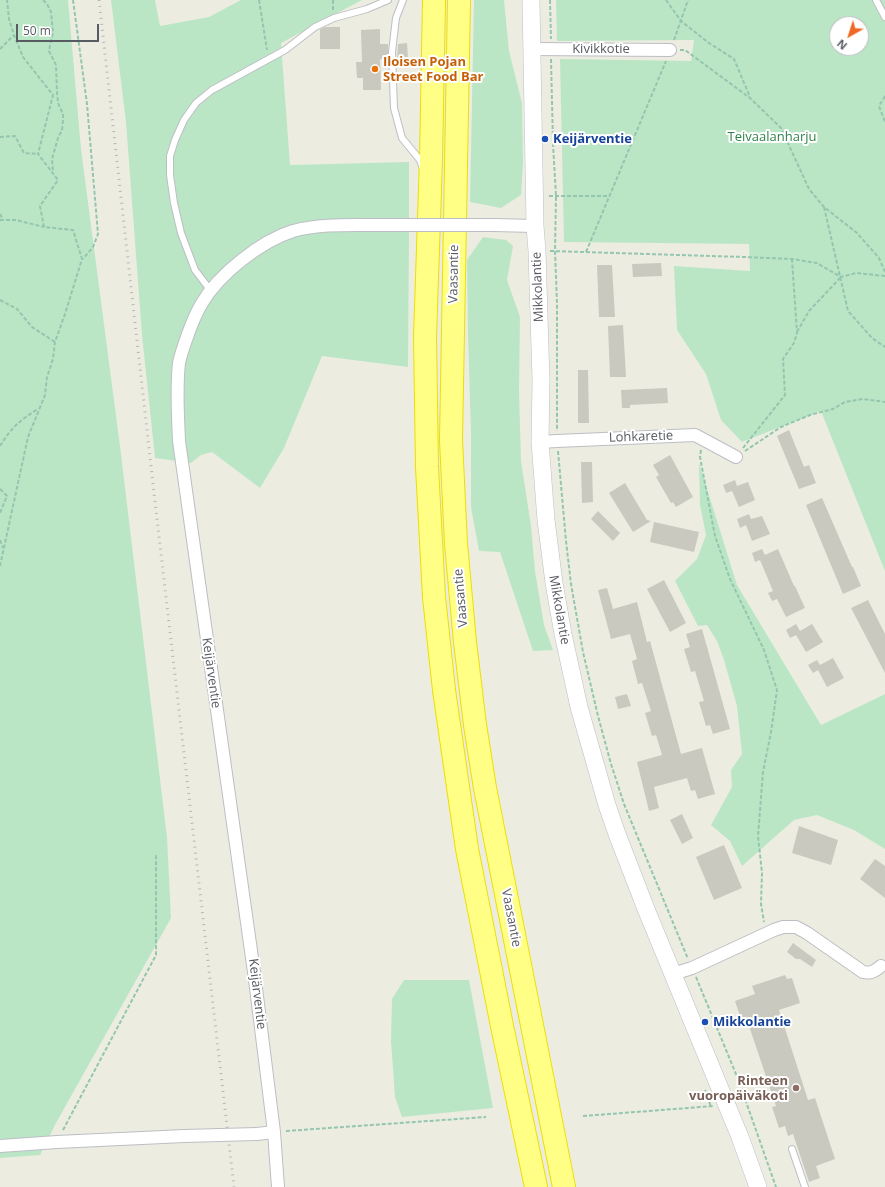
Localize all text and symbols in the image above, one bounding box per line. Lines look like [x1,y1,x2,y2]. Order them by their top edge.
scale bar [18,16,101,42]
north arrow [829,16,869,56]
text: 50 m [23,22,51,39]
text: N [834,36,850,54]
street label: Kivikkotie [572,41,630,57]
place label: Iloisen Pojan Street Food Bar [383,54,483,85]
marker: Iloisen Pojan Street Food Bar [370,64,380,74]
park label: Teivaalanharju [728,129,816,145]
place label: Keijärventie [553,131,632,147]
marker: Keijärventie [540,134,550,144]
street label: Vaasantie [446,244,462,304]
street label: Mikkolantie [529,252,547,322]
street label: Lohkaretie [609,428,673,446]
street label: Vaasantie [451,568,471,628]
street label: Mikkolantie [545,574,573,646]
street label: Keijärventie [198,637,224,709]
street label: Vaasantie [498,888,524,948]
street label: Keijärventie [245,958,269,1030]
place label: Mikkolantie [713,1014,791,1030]
marker: Mikkolantie [700,1017,710,1027]
place label: Rinteen vuoropäiväkoti [689,1073,788,1104]
marker: Rinteen vuoropäiväkoti [791,1083,801,1093]

